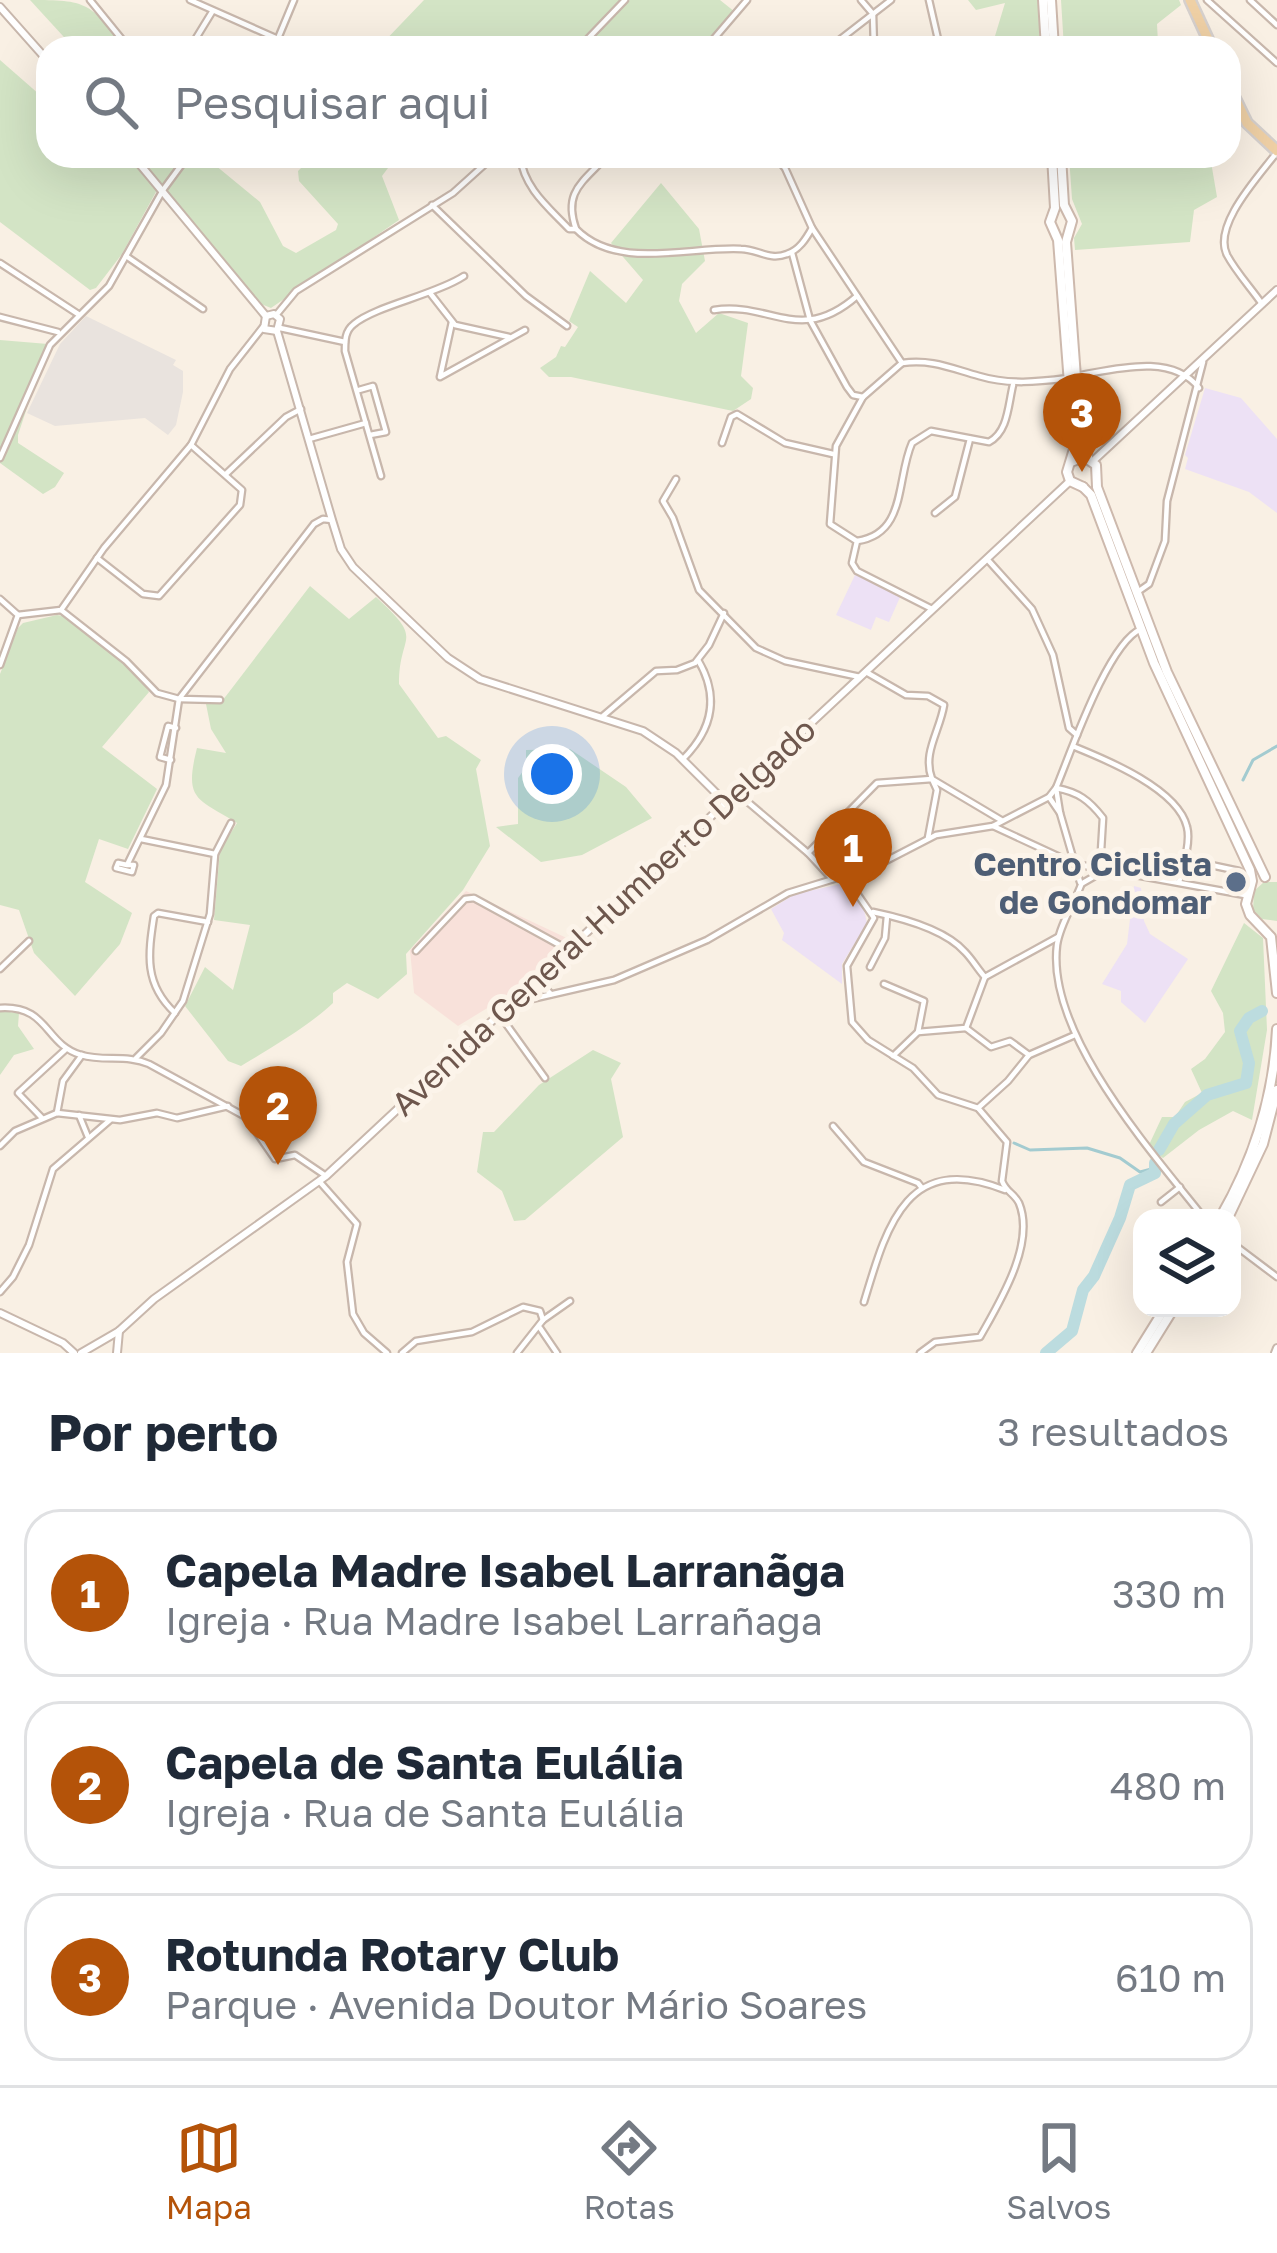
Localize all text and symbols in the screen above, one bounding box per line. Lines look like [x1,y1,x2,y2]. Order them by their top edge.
search box [36,36,1241,168]
icon: search [78,69,144,135]
text: Pesquisar aqui [174,75,490,129]
pin: 3 [1043,373,1121,472]
street label: Avenida General Humberto Delgado [383,709,823,1123]
your location [522,744,582,804]
pin: 1 [814,808,892,907]
place label: Centro Ciclista de Gondomar [973,844,1212,921]
marker: Centro Ciclista de Gondomar [1223,869,1249,895]
pin: 2 [239,1066,317,1165]
map controls [1133,1209,1241,1317]
button: layers [1133,1209,1241,1317]
text: Por perto [48,1401,278,1462]
text: 3 resultados [997,1408,1229,1455]
text: Capela Madre Isabel Larranãga [165,1543,845,1597]
text: 1 [80,1570,100,1617]
text: 330 m [1112,1570,1226,1617]
text: Igreja · Rua Madre Isabel Larrañaga [165,1597,823,1644]
text: Capela de Santa Eulália [165,1735,684,1789]
text: 2 [78,1762,102,1809]
text: 480 m [1110,1762,1226,1809]
text: Igreja · Rua de Santa Eulália [165,1789,685,1836]
text: Rotunda Rotary Club [165,1927,619,1981]
text: 3 [78,1954,102,2001]
text: 610 m [1115,1954,1226,2001]
text: Parque · Avenida Doutor Mário Soares [165,1981,867,2028]
tab: Mapa [166,2115,252,2226]
tab: Rotas [583,2115,675,2226]
tab: Salvos [1006,2115,1111,2226]

